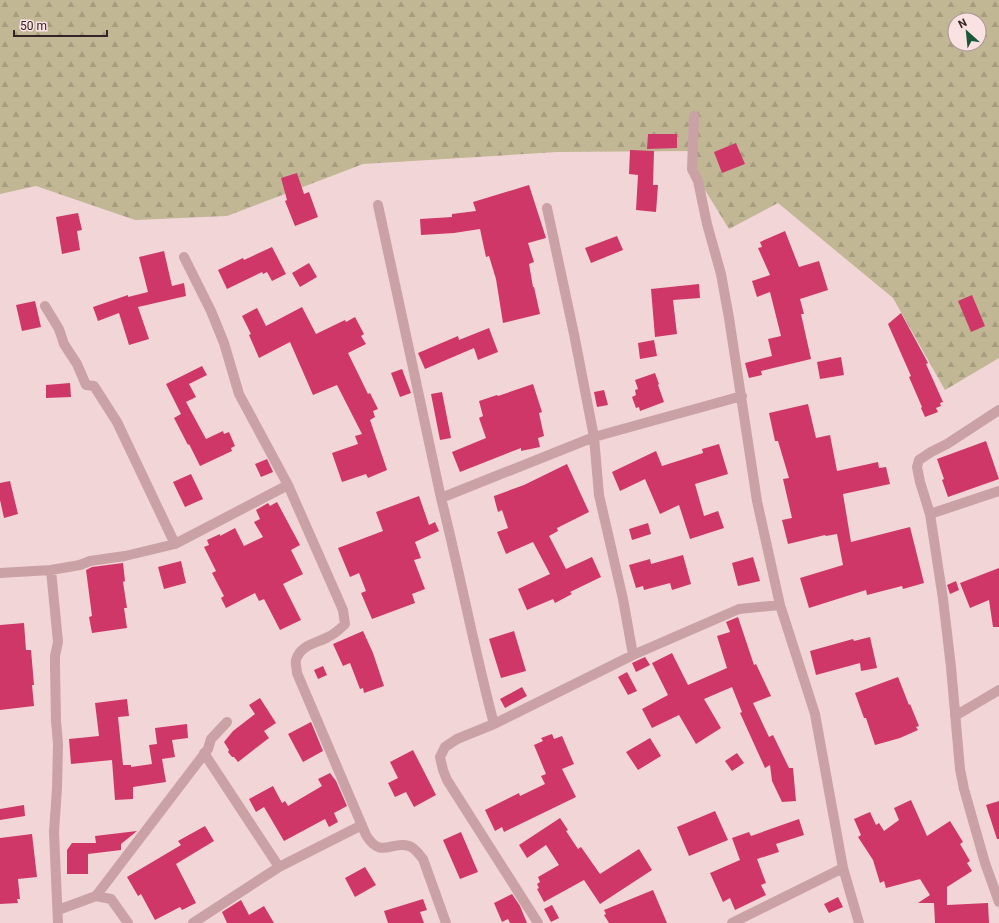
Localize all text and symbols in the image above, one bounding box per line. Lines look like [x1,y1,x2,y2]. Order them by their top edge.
scale bar [14,12,107,38]
north arrow [947,12,987,52]
text: N [956,16,969,31]
text: 50 m [20,19,47,33]

